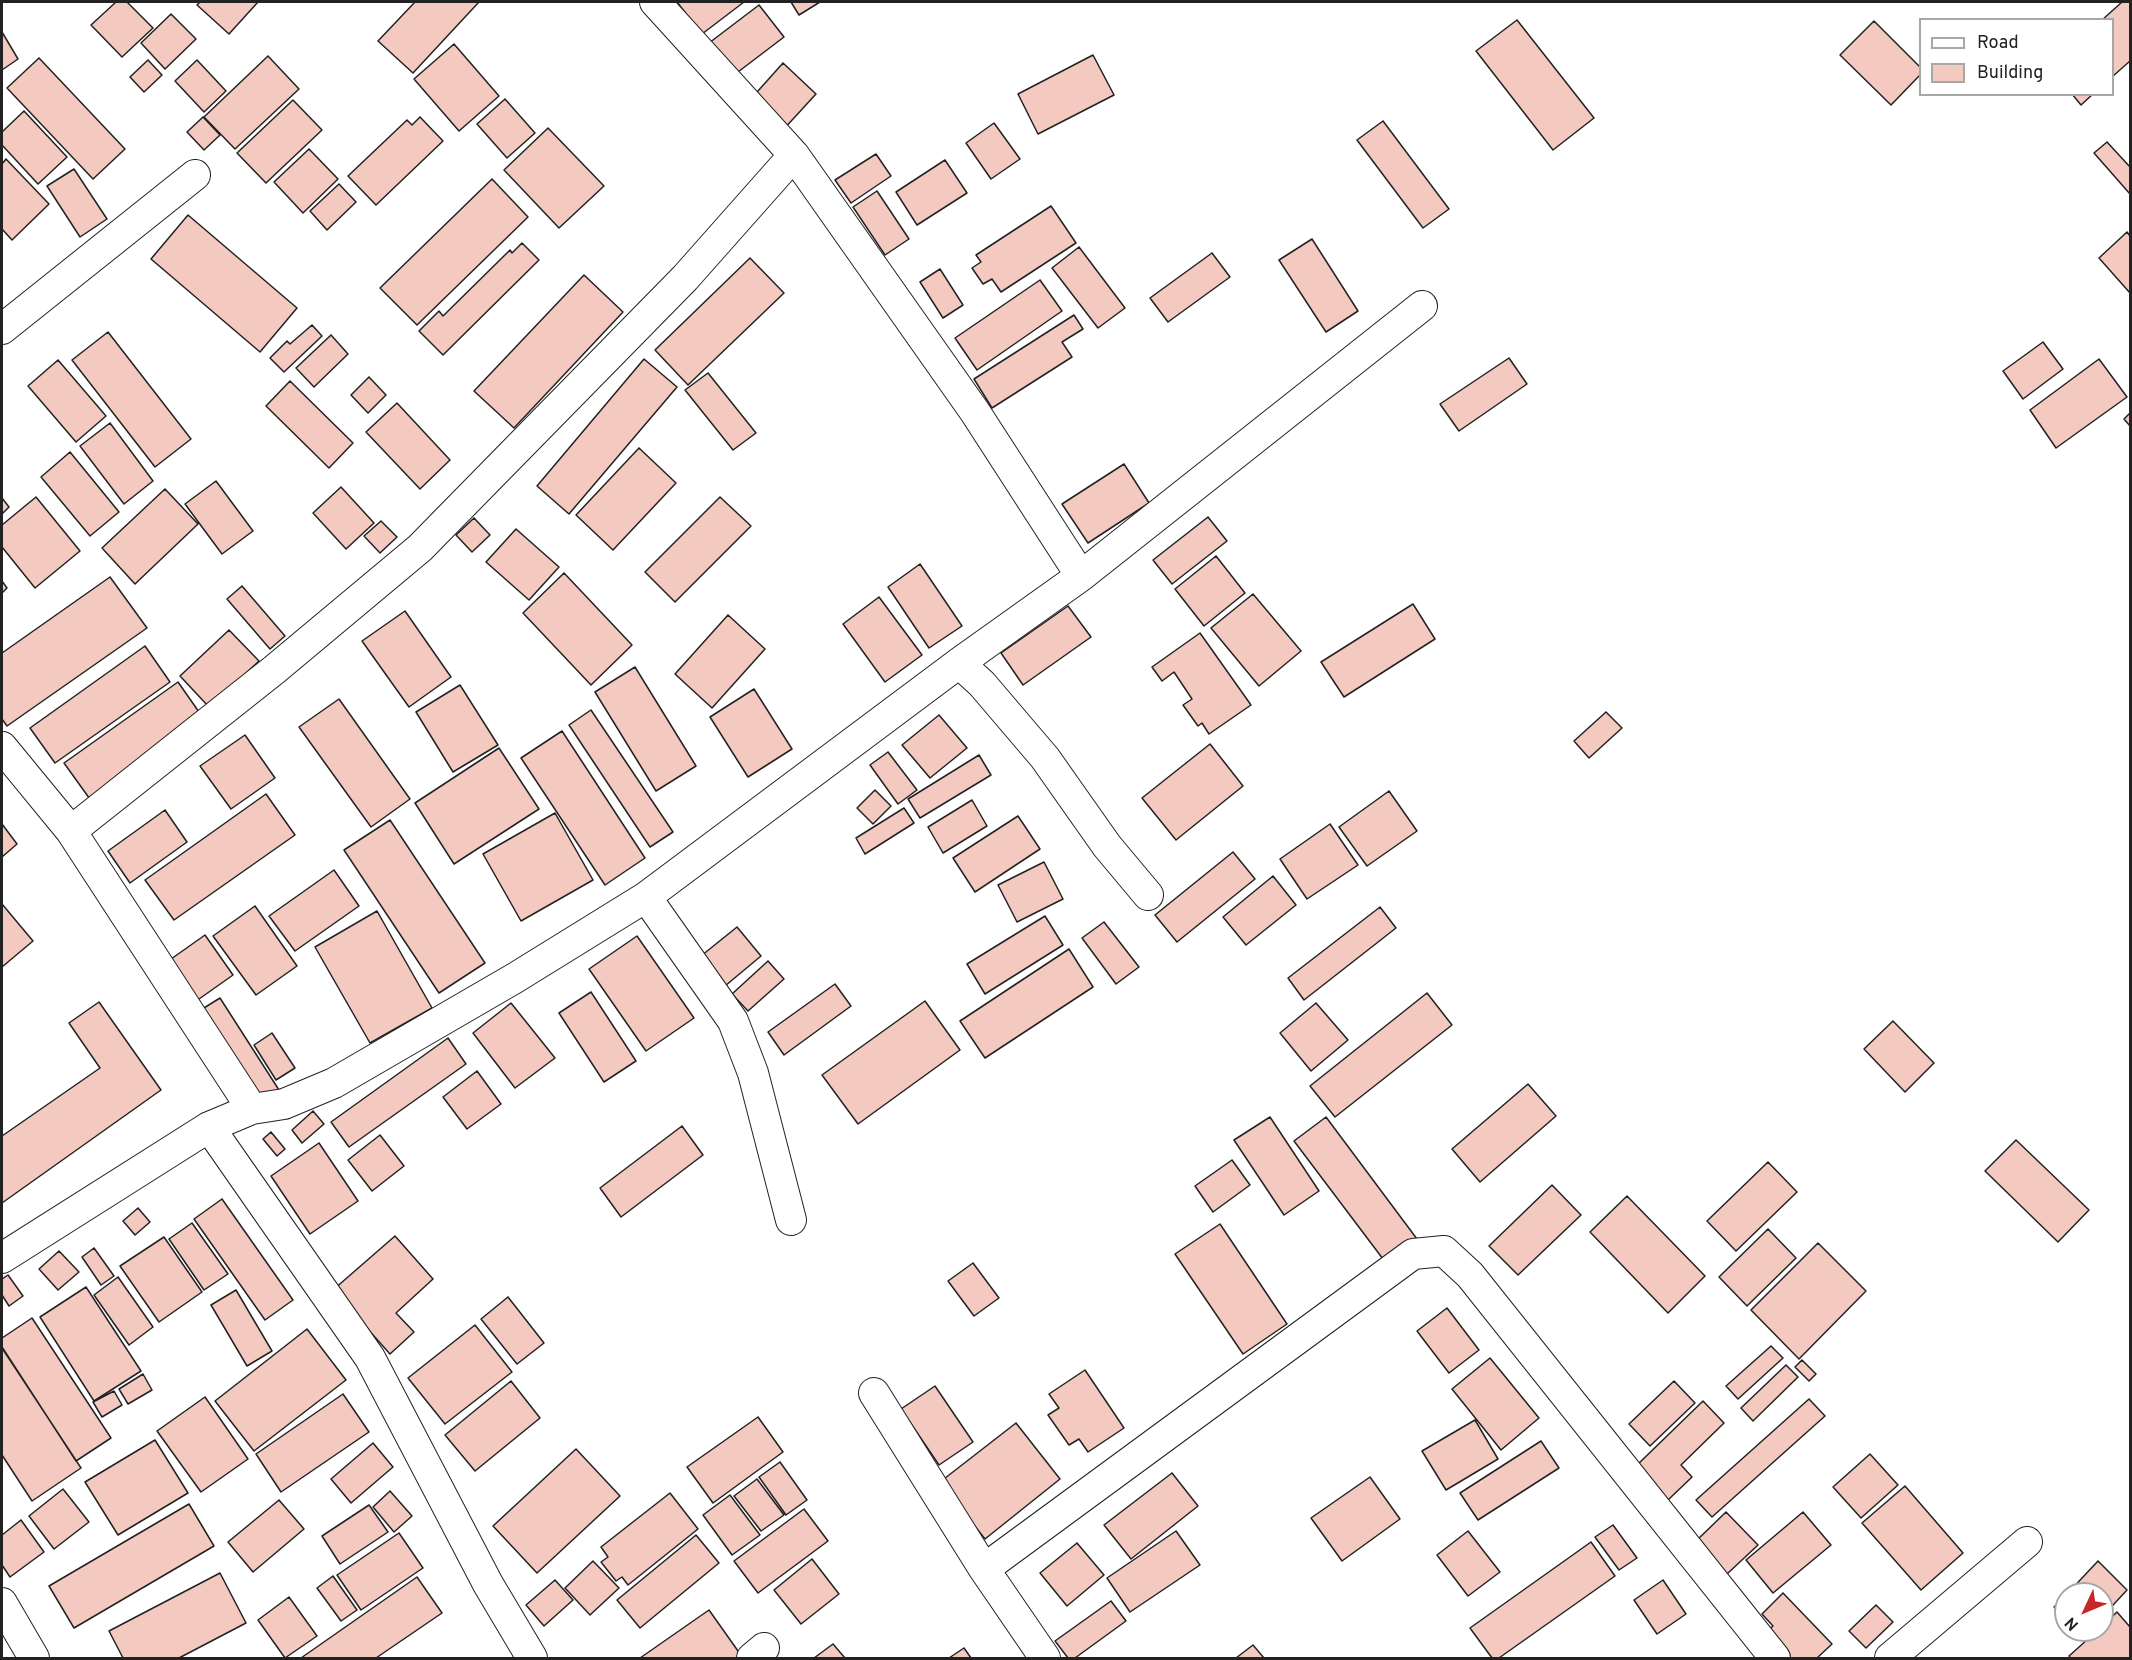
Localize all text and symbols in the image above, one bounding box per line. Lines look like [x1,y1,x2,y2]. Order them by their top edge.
legend [1919,18,2114,96]
text: Road [1977,32,2019,55]
text: Building [1977,62,2043,85]
north arrow [2054,1582,2114,1642]
text: N [2061,1612,2084,1634]

